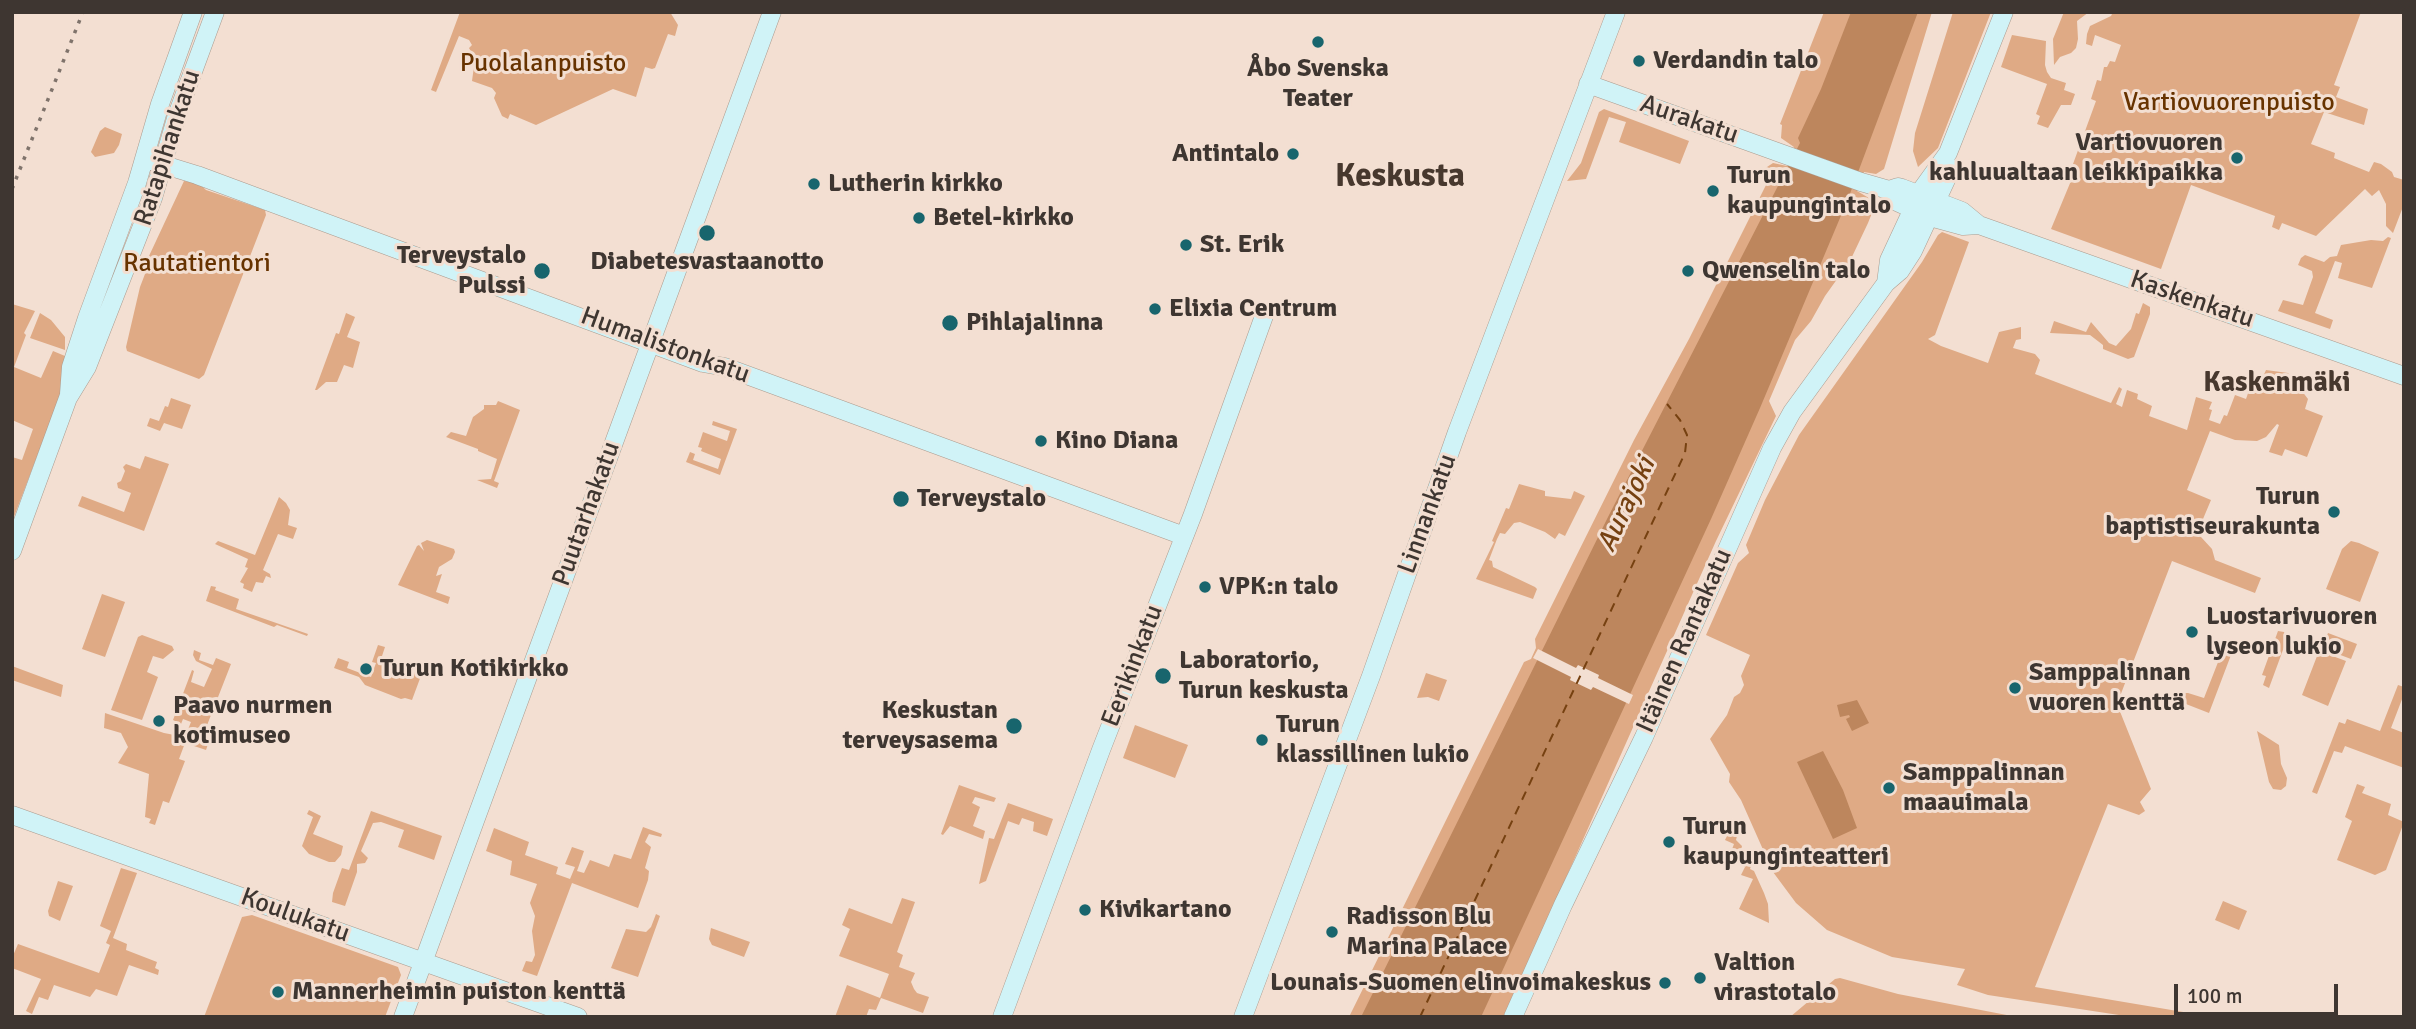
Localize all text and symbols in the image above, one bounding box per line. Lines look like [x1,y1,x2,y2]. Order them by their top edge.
marker: Åbo Svenska Teater [1310,34,1326,50]
place label: Verdandin talo [1653,45,1818,77]
park label: Puolalanpuisto [460,48,626,80]
place label: Åbo Svenska Teater [1247,53,1389,114]
marker: Verdandin talo [1631,53,1647,69]
street label: Ratapihankatu [128,66,208,230]
park label: Vartiovuorenpuisto [2123,87,2335,119]
street label: Aurakatu [1636,89,1742,151]
place label: Vartiovuoren kahluualtaan leikkipaikka [1929,127,2223,188]
place label: Antintalo [1172,138,1279,170]
marker: Antintalo [1285,146,1301,162]
marker: Vartiovuoren kahluualtaan leikkipaikka [2229,150,2245,166]
district label: Keskusta [1335,157,1465,197]
place label: Turun kaupungintalo [1727,160,1891,222]
place label: Lutherin kirkko [828,168,1003,200]
marker: Lutherin kirkko [806,176,822,192]
marker: Turun kaupungintalo [1705,183,1721,199]
place label: Betel-kirkko [933,202,1074,234]
marker: Betel-kirkko [911,210,927,226]
marker: Diabetesvastaanotto [697,223,717,243]
place label: St. Erik [1200,229,1284,261]
marker: St. Erik [1178,237,1194,253]
place label: Terveystalo Pulssi [397,240,526,302]
place label: Diabetesvastaanotto [590,246,824,278]
park label: Rautatientori [123,248,271,280]
place label: Qwenselin talo [1702,255,1870,287]
marker: Terveystalo Pulssi [532,261,552,281]
marker: Qwenselin talo [1680,263,1696,279]
street label: Kaskenkatu [2126,264,2258,336]
place label: Elixia Centrum [1169,293,1337,325]
street label: Humalistonkatu [576,301,754,391]
marker: Elixia Centrum [1147,301,1163,317]
place label: Pihlajalinna [966,307,1103,339]
marker: Pihlajalinna [940,313,960,333]
district label: Kaskenmäki [2203,367,2351,401]
place label: Kino Diana [1055,425,1178,457]
marker: Kino Diana [1033,433,1049,449]
street label: Puutarhakatu [546,438,628,590]
street label: Linnankatu [1392,450,1464,578]
water label: Aurajoki [1591,452,1663,558]
place label: Turun baptistiseurakunta [2105,481,2320,542]
place label: Terveystalo [917,483,1046,515]
marker: Terveystalo [891,489,911,509]
marker: Turun baptistiseurakunta [2326,504,2342,520]
street label: Itäinen Rantakatu [1630,544,1740,738]
place label: VPK:n talo [1219,571,1338,603]
marker: VPK:n talo [1197,579,1213,595]
street label: Eerikinkatu [1096,601,1170,731]
place label: Luostarivuoren lyseon lukio [2206,601,2377,662]
marker: Luostarivuoren lyseon lukio [2184,624,2200,640]
place label: Laboratorio, Turun keskusta [1179,645,1348,706]
place label: Turun Kotikirkko [380,653,569,685]
place label: Samppalinnan vuoren kenttä [2029,657,2191,718]
marker: Turun Kotikirkko [358,661,374,677]
marker: Laboratorio, Turun keskusta [1153,666,1173,686]
marker: Samppalinnan vuoren kenttä [2007,680,2023,696]
place label: Paavo nurmen kotimuseo [173,690,333,752]
place label: Keskustan terveysasema [843,695,998,756]
place label: Turun klassillinen lukio [1276,709,1469,770]
marker: Paavo nurmen kotimuseo [151,713,167,729]
marker: Keskustan terveysasema [1004,716,1024,736]
marker: Turun klassillinen lukio [1254,732,1270,748]
place label: Samppalinnan maauimala [1903,757,2065,818]
marker: Samppalinnan maauimala [1881,780,1897,796]
place label: Turun kaupunginteatteri [1683,811,1889,872]
marker: Turun kaupunginteatteri [1661,834,1677,850]
street label: Koulukatu [236,882,354,950]
place label: Kivikartano [1099,894,1231,926]
place label: Radisson Blu Marina Palace [1346,901,1507,962]
marker: Kivikartano [1077,902,1093,918]
marker: Radisson Blu Marina Palace [1324,924,1340,940]
place label: Valtion virastotalo [1714,947,1836,1009]
place label: Lounais-Suomen elinvoimakeskus [1270,967,1651,999]
marker: Valtion virastotalo [1692,970,1708,986]
scale bar [2178,970,2342,1014]
marker: Lounais-Suomen elinvoimakeskus [1657,975,1673,991]
place label: Mannerheimin puiston kenttä [292,976,626,1008]
text: 100 m [2187,983,2242,1009]
marker: Mannerheimin puiston kenttä [270,984,286,1000]

